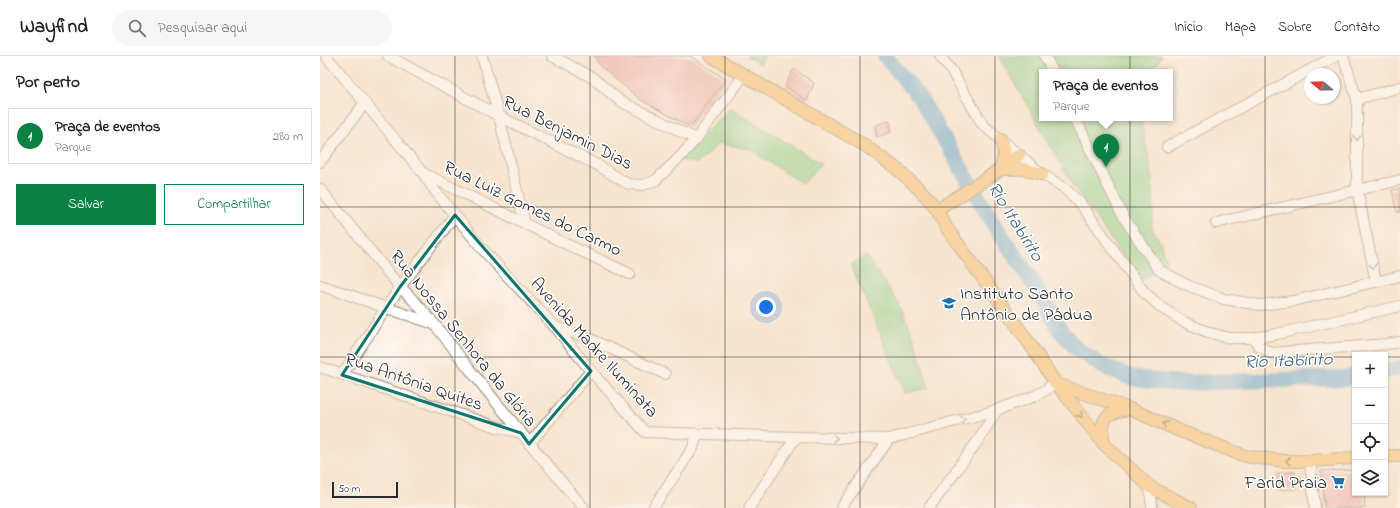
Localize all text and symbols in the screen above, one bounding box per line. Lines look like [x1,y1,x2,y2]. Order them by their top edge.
search box [112,10,392,46]
text: Wayfind [20,14,88,41]
icon: search [126,17,148,39]
text: Pesquisar aqui [158,17,247,39]
text: Início [1174,17,1203,38]
text: Mapa [1225,17,1256,38]
text: Sobre [1278,17,1312,38]
text: Contato [1334,17,1380,38]
north arrow [1304,68,1340,104]
popup [1039,69,1173,121]
text: Por perto [16,70,80,95]
text: Praça de eventos [1053,75,1159,97]
street label: Rua Benjamin Dias [498,90,637,178]
text: Parque [1053,97,1090,116]
text: Praça de eventos [55,116,161,138]
text: 1 [28,127,32,146]
text: 280 m [273,127,303,146]
pin: 1 [1093,134,1119,167]
one-way arrow [1353,135,1361,141]
text: Parque [55,138,91,157]
street label: Rua Luiz Gomes do Carmo [439,155,626,264]
water label: Rio Itabirito [980,178,1050,268]
button: Salvar [16,184,156,225]
button: Compartilhar [164,184,304,225]
street label: Rua Nossa Senhora da Glória [383,245,542,433]
one-way arrow [1368,263,1376,269]
street label: Avenida Madre Iluminata [523,272,664,424]
place label: Instituto Santo Antônio de Pádua [960,282,1093,329]
school or university icon: Instituto Santo Antônio de Pádua [941,295,957,311]
your location [756,297,776,317]
water label: Rio Itabirito [1243,346,1334,377]
street label: Rua Antônia Quites [341,347,486,419]
map controls [1352,352,1388,496]
button: + [1352,352,1388,388]
button: − [1352,388,1388,424]
one-way arrow [1076,411,1083,418]
one-way arrow [959,415,966,424]
one-way arrow [1161,421,1169,429]
button: locate [1352,424,1388,460]
one-way arrow [832,434,838,442]
one-way arrow [1285,457,1291,465]
button: layers [1352,460,1388,496]
place label: Farid Praia [1244,471,1327,497]
supermarket icon: Farid Praia [1330,474,1346,490]
scale bar [332,480,398,499]
text: 50 m [338,481,360,497]

